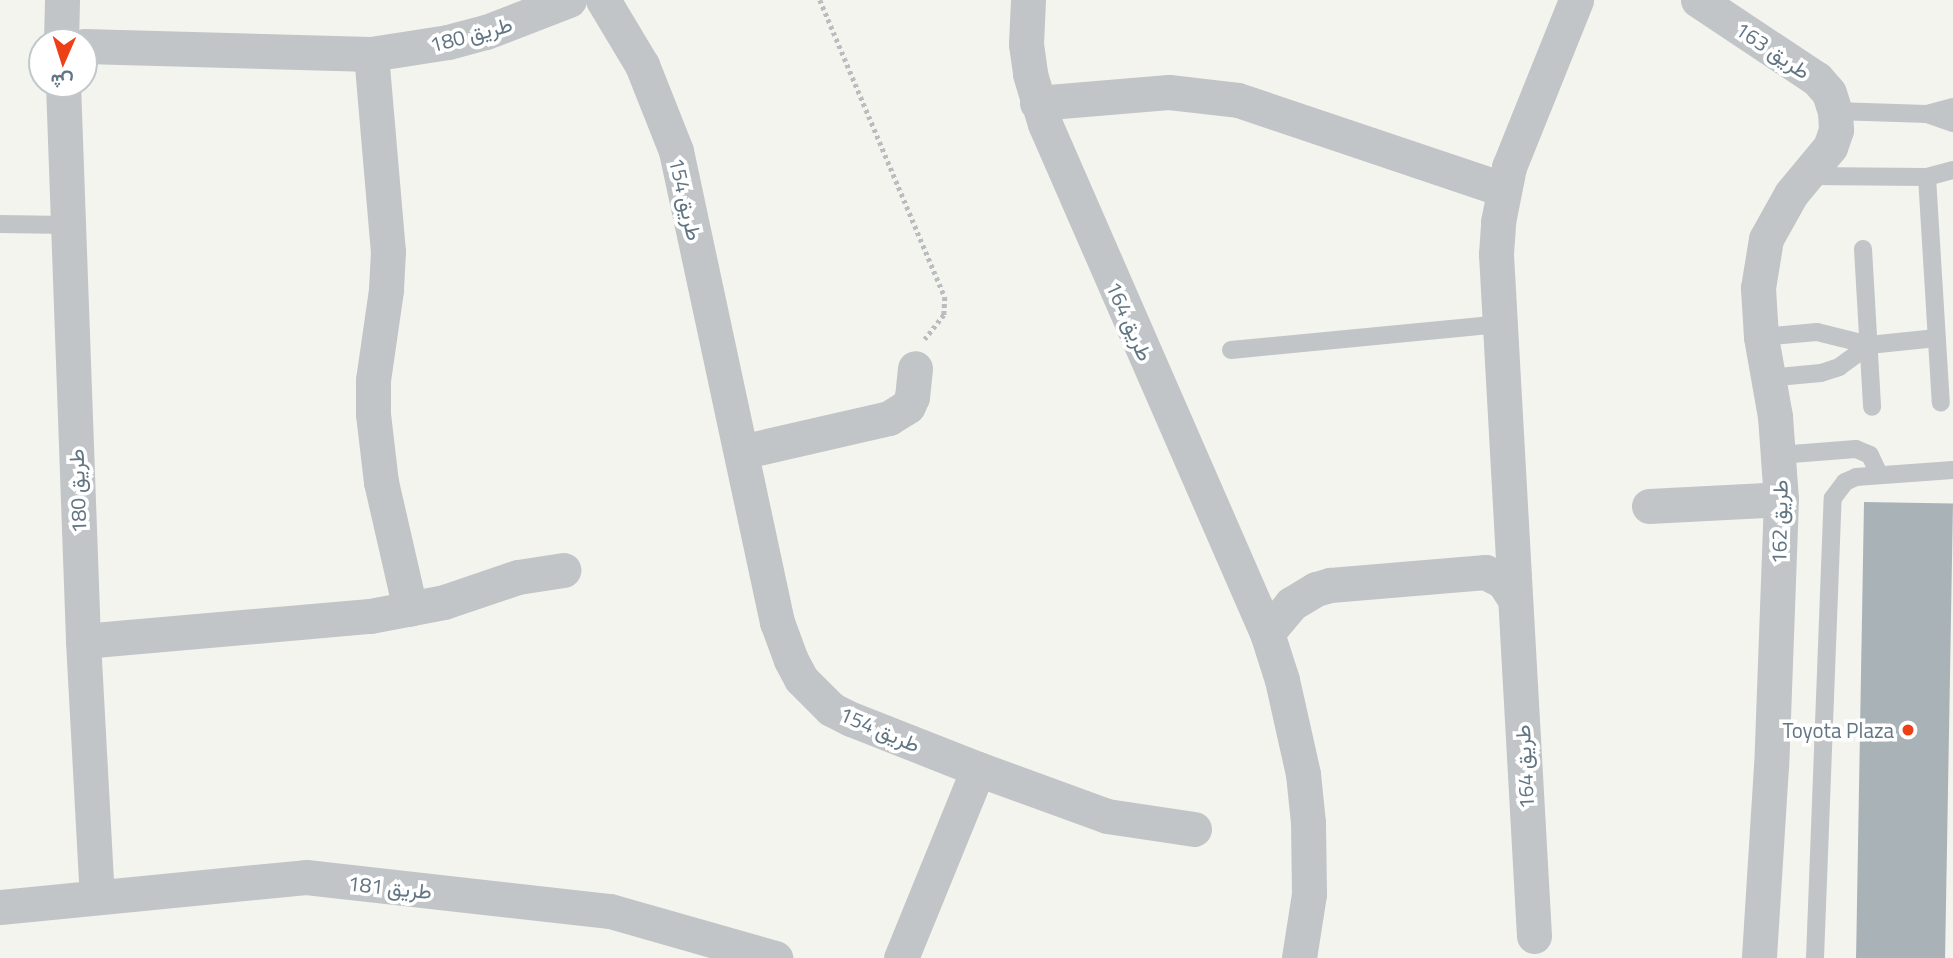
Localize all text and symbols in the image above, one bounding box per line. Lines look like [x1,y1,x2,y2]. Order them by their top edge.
street label: طريق 180 [427,11,515,57]
street label: طريق 163 [1731,16,1815,84]
north arrow [28,28,98,98]
text: ش [50,67,74,98]
street label: طريق 154 [664,155,708,243]
street label: طريق 164 [1101,277,1159,365]
street label: طريق 180 [63,448,91,534]
street label: طريق 162 [1766,480,1792,564]
street label: طريق 154 [836,701,924,757]
place label: Toyota Plaza [1783,717,1894,743]
marker: Toyota Plaza [1900,722,1916,738]
street label: طريق 164 [1509,724,1539,810]
street label: طريق 181 [347,870,433,904]

